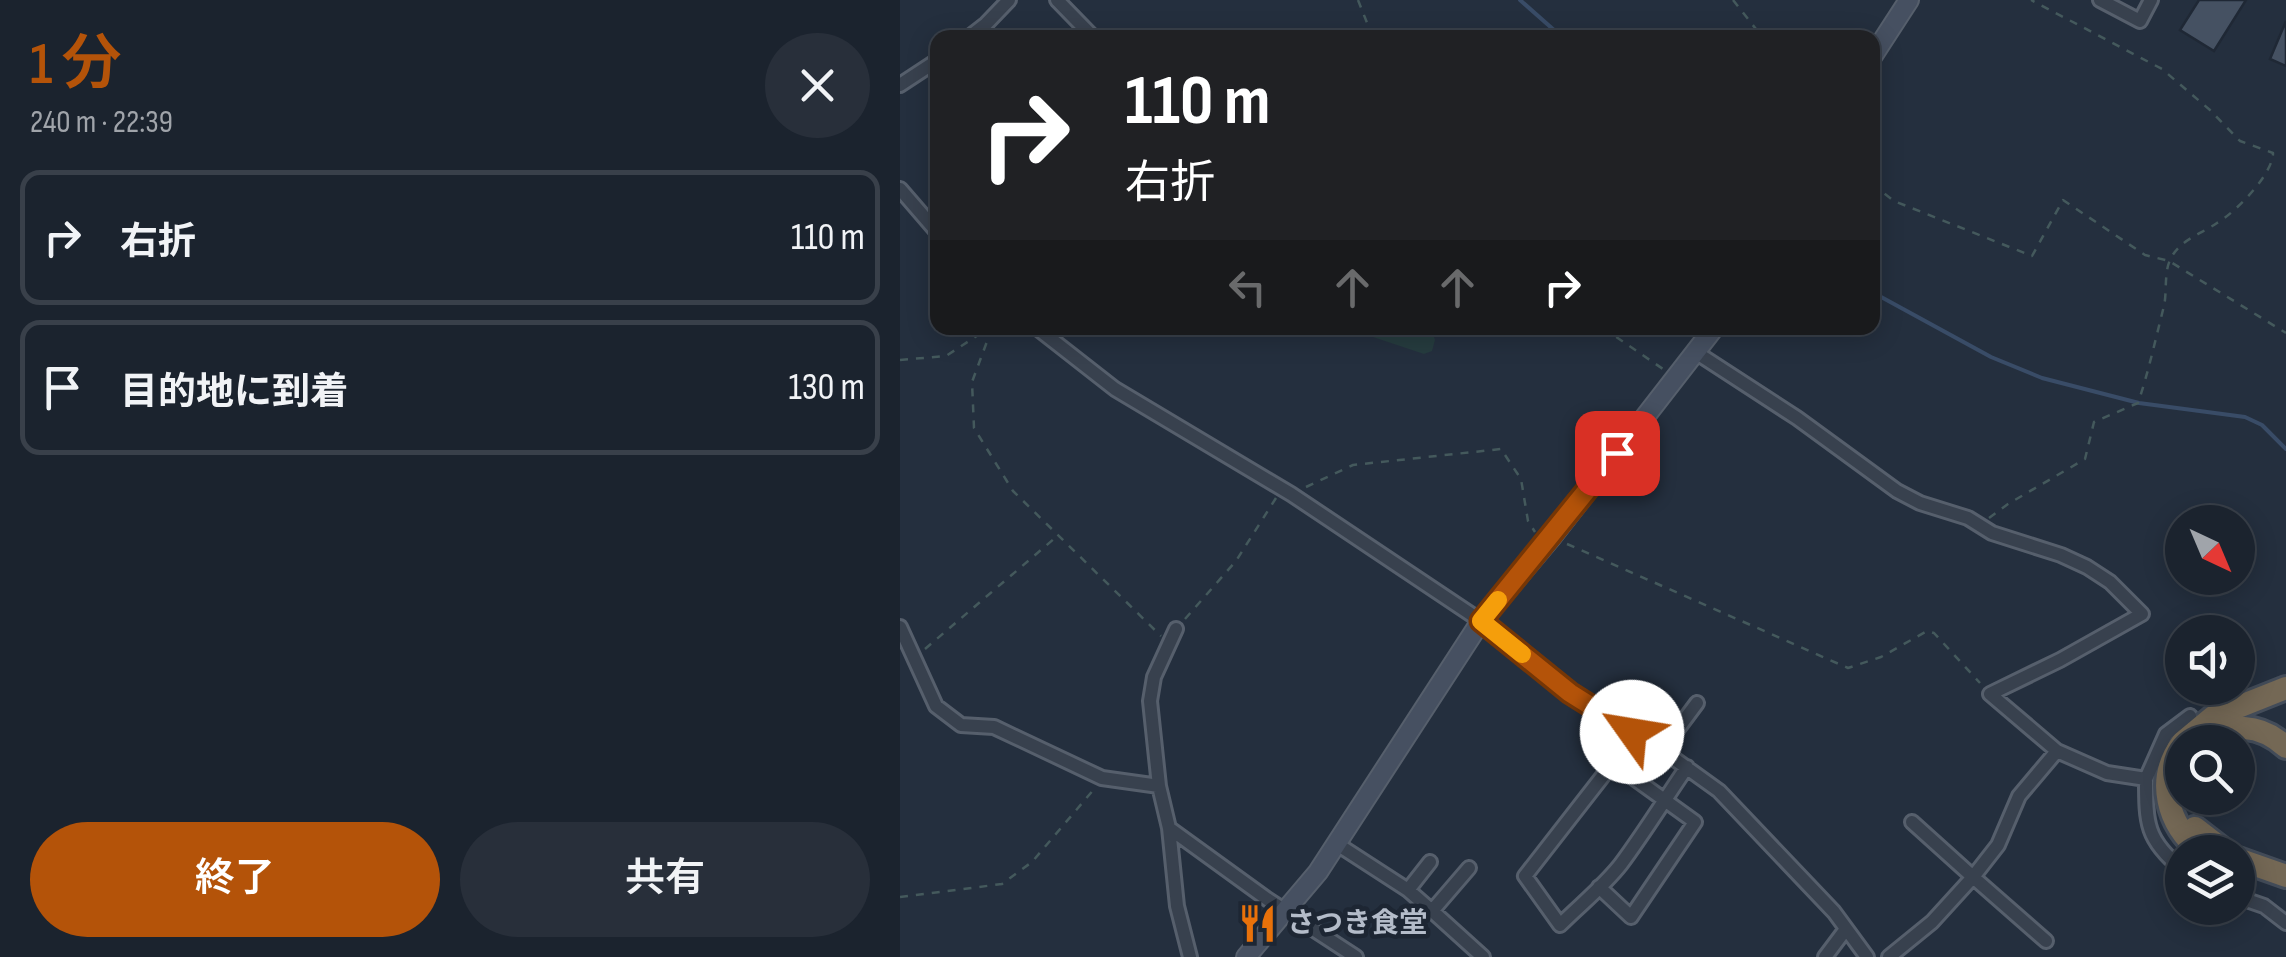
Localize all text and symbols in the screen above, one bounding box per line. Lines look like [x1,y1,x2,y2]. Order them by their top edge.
text: 1 分 [30,29,122,101]
button: close [765,33,870,138]
text: 110 m [1125,60,1271,144]
icon: right [960,70,1090,200]
text: 240 m · 22:39 [30,103,173,142]
text: 右折 [1125,156,1215,211]
icon: right [35,210,90,265]
text: 110 m [791,215,865,260]
text: 右折 [120,220,196,265]
icon: left [1220,260,1275,315]
icon: ahead [1325,260,1380,315]
icon: ahead [1430,260,1485,315]
icon: right [1535,260,1590,315]
icon: arrive [35,360,90,415]
text: 130 m [788,365,865,410]
text: 目的地に到着 [120,370,348,415]
pin [1575,411,1660,496]
icon: arrive [1590,426,1645,481]
north arrow [2165,505,2255,595]
map controls [2165,505,2255,925]
button: sound [2165,615,2255,705]
position arrow [1580,680,1684,784]
button: search [2165,725,2255,815]
button: 終了 [30,822,440,937]
button: 共有 [460,822,870,937]
button: layers [2165,835,2255,925]
restaurant icon: さつき食堂 [1236,902,1278,944]
place label: さつき食堂 [1287,907,1427,940]

